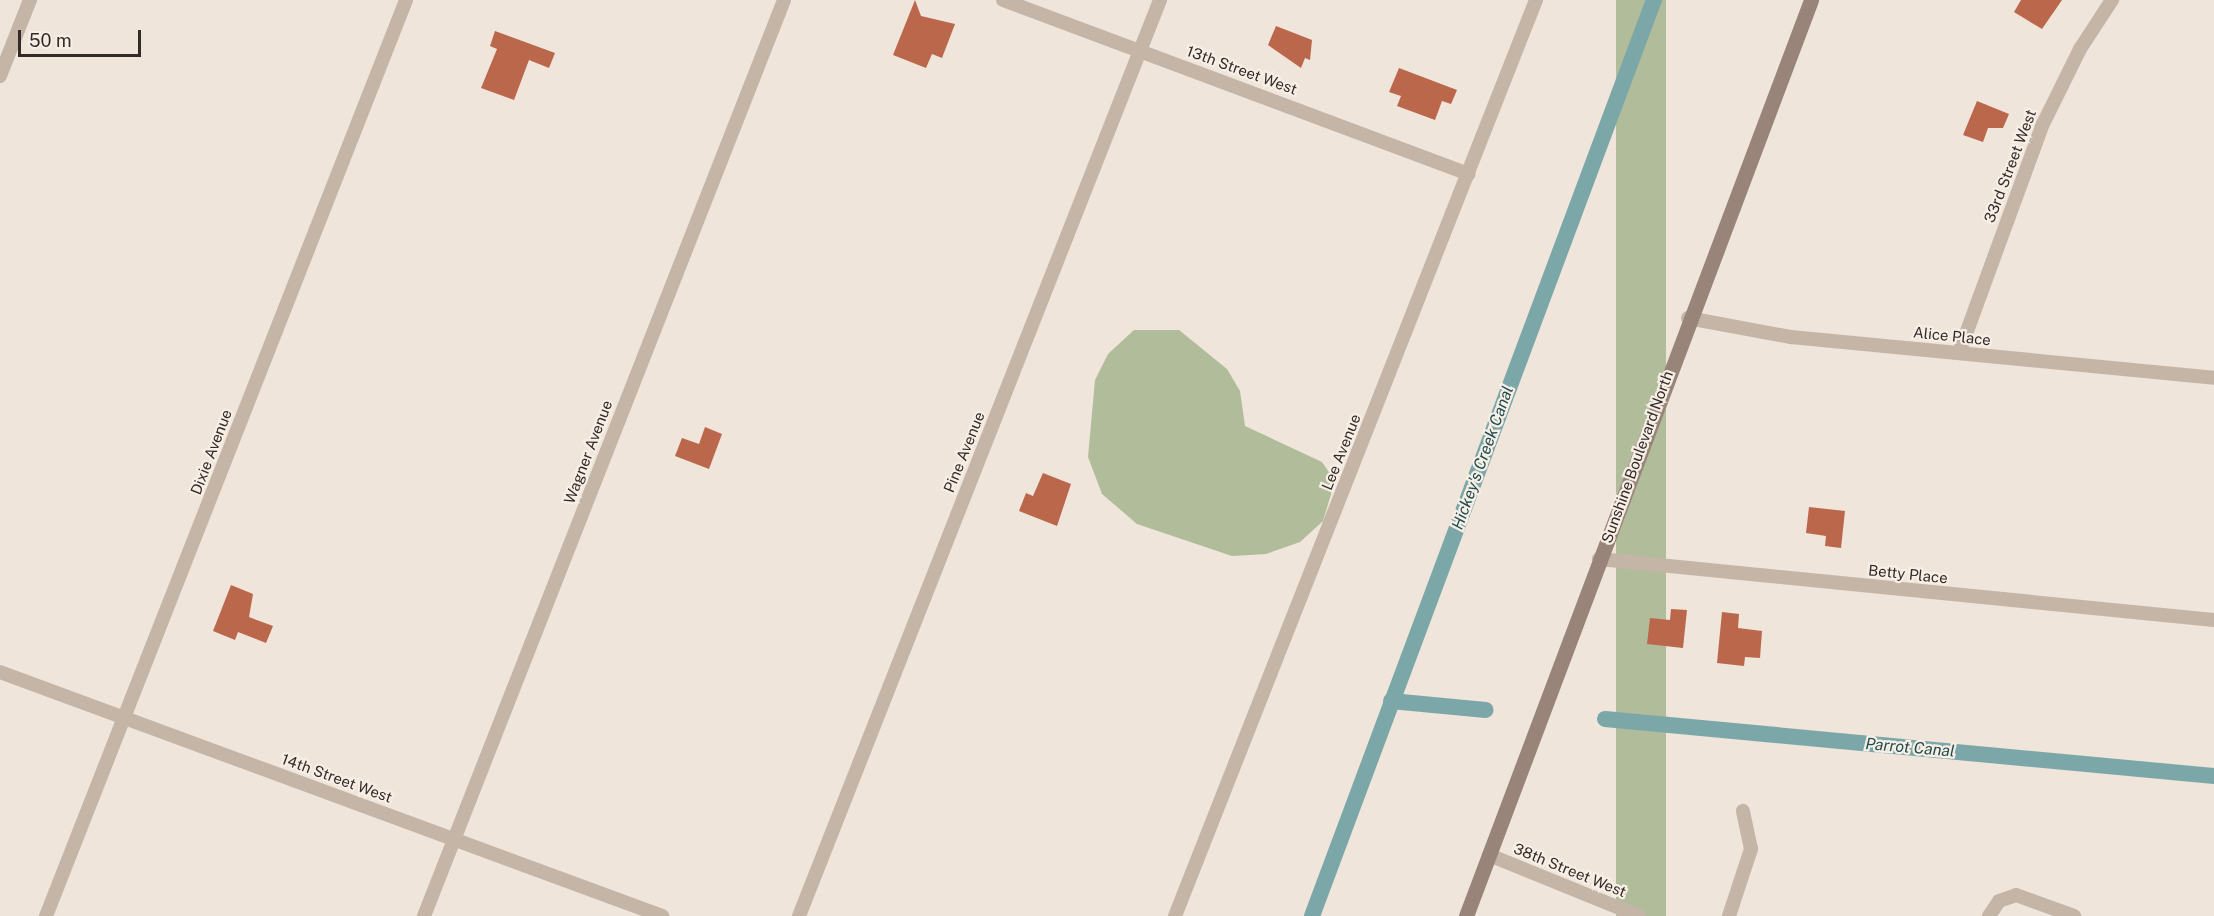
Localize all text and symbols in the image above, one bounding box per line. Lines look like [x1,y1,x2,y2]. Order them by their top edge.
scale bar [21,18,144,56]
text: 50 m [29,30,72,51]
street label: 13th Street West [1184,42,1300,98]
street label: 33rd Street West [1980,107,2040,225]
street label: Alice Place [1912,323,1992,349]
street label: Sunshine Boulevard North [1597,368,1677,546]
water label: Hickey's Creek Canal [1448,384,1518,532]
street label: Wagner Avenue [560,398,616,506]
street label: Dixie Avenue [186,407,236,497]
street label: Pine Avenue [940,409,988,495]
street label: Lee Avenue [1318,411,1364,493]
street label: Betty Place [1867,561,1949,587]
water label: Parrot Canal [1865,735,1955,761]
street label: 14th Street West [279,750,395,806]
street label: 38th Street West [1511,839,1629,901]

